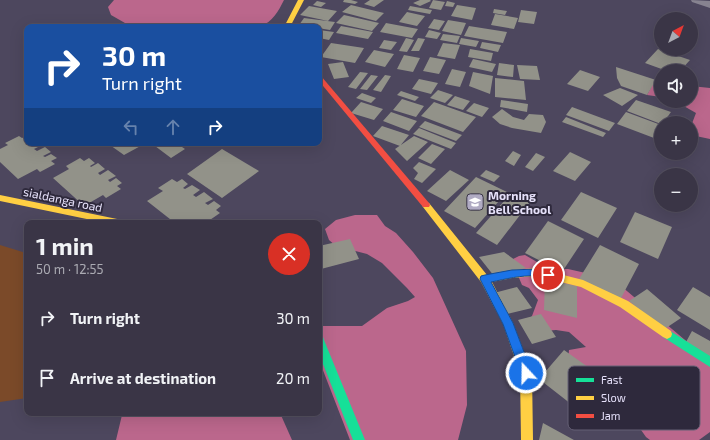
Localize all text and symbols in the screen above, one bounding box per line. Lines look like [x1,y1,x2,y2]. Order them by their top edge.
north arrow [654,12,698,56]
map controls [654,12,698,212]
text: 30 m [102,38,166,72]
icon: right [36,40,88,92]
button: sound [654,64,698,108]
text: Turn right [102,72,182,94]
icon: left [120,116,142,138]
icon: ahead [162,116,184,138]
icon: right [204,116,226,138]
button: + [654,116,698,160]
button: − [654,168,698,212]
street label: sialdanga road [22,184,104,214]
place label: Morning Bell School [488,188,551,216]
school or university icon: Morning Bell School [465,192,485,212]
text: 1 min [36,231,94,260]
button: close [268,233,310,275]
pin [531,258,565,292]
text: 50 m · 12:55 [36,261,103,277]
icon: arrive [537,264,559,286]
icon: right [36,307,58,329]
text: Turn right [70,309,140,327]
text: 30 m [276,309,310,327]
position arrow [505,352,547,394]
legend [568,366,700,430]
icon: arrive [36,367,58,389]
text: Arrive at destination [70,369,216,387]
text: 20 m [276,369,310,387]
text: Fast [601,373,623,386]
text: Slow [601,391,626,404]
text: Jam [601,409,620,422]

